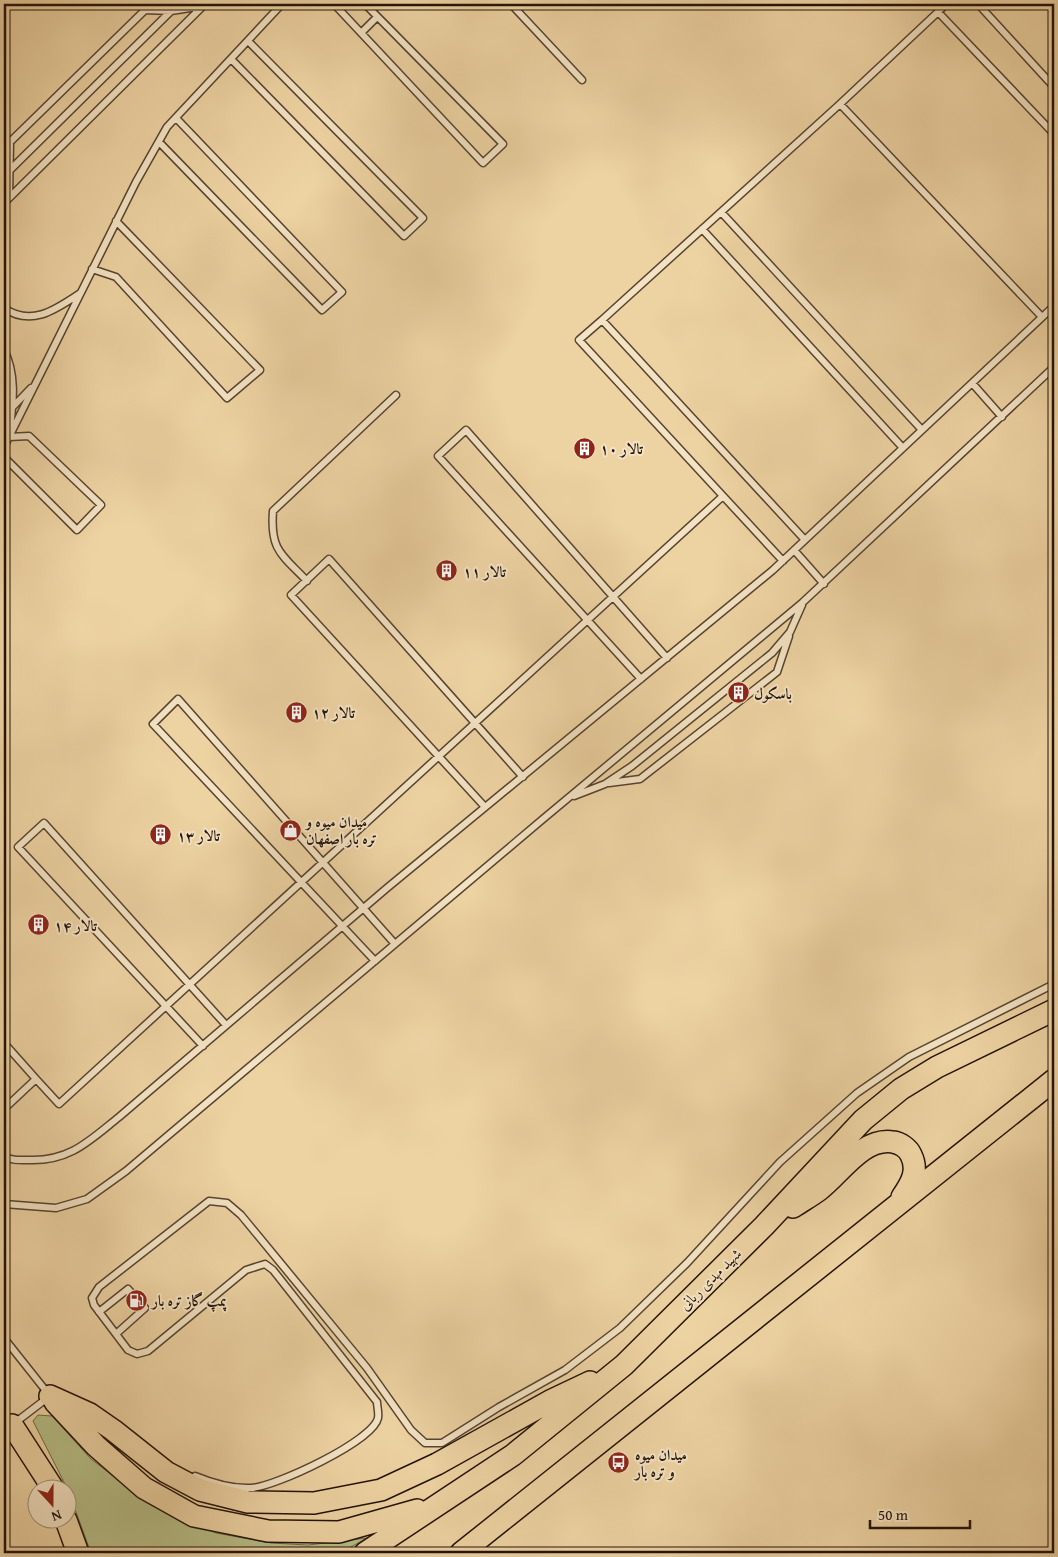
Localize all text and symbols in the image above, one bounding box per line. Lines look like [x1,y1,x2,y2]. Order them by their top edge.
building icon: تالار ۱۰ [572,436,596,460]
place label: تالار ۱۰ [600,438,644,459]
building icon: تالار ۱۱ [435,559,459,583]
place label: تالار ۱۱ [463,561,507,582]
building icon: باسكول [726,681,750,705]
place label: باسكول [754,683,792,704]
building icon: تالار ۱۲ [284,700,308,724]
place label: تالار ۱۲ [312,702,356,723]
place label: میدان میوه و تره بار اصفهان [304,811,377,849]
shop icon: میدان میوه و تره بار اصفهان [278,818,302,842]
building icon: تالار ۱۳ [149,823,173,847]
place label: تالار ۱۳ [177,825,221,846]
building icon: تالار ۱۴ [26,913,50,937]
place label: تالار ۱۴ [54,915,98,936]
street label: شهید مهدی ربانی [674,1243,746,1315]
fuel station icon: پمپ گاز تره بار [124,1288,148,1312]
place label: پمپ گاز تره بار [150,1290,227,1312]
place label: میدان میوه و تره بار [633,1444,687,1482]
bus stop icon: میدان میوه و تره بار [607,1451,631,1475]
north arrow [28,1480,78,1530]
scale bar [870,1497,970,1529]
text: 50 m [878,1504,909,1525]
text: N [48,1505,65,1527]

